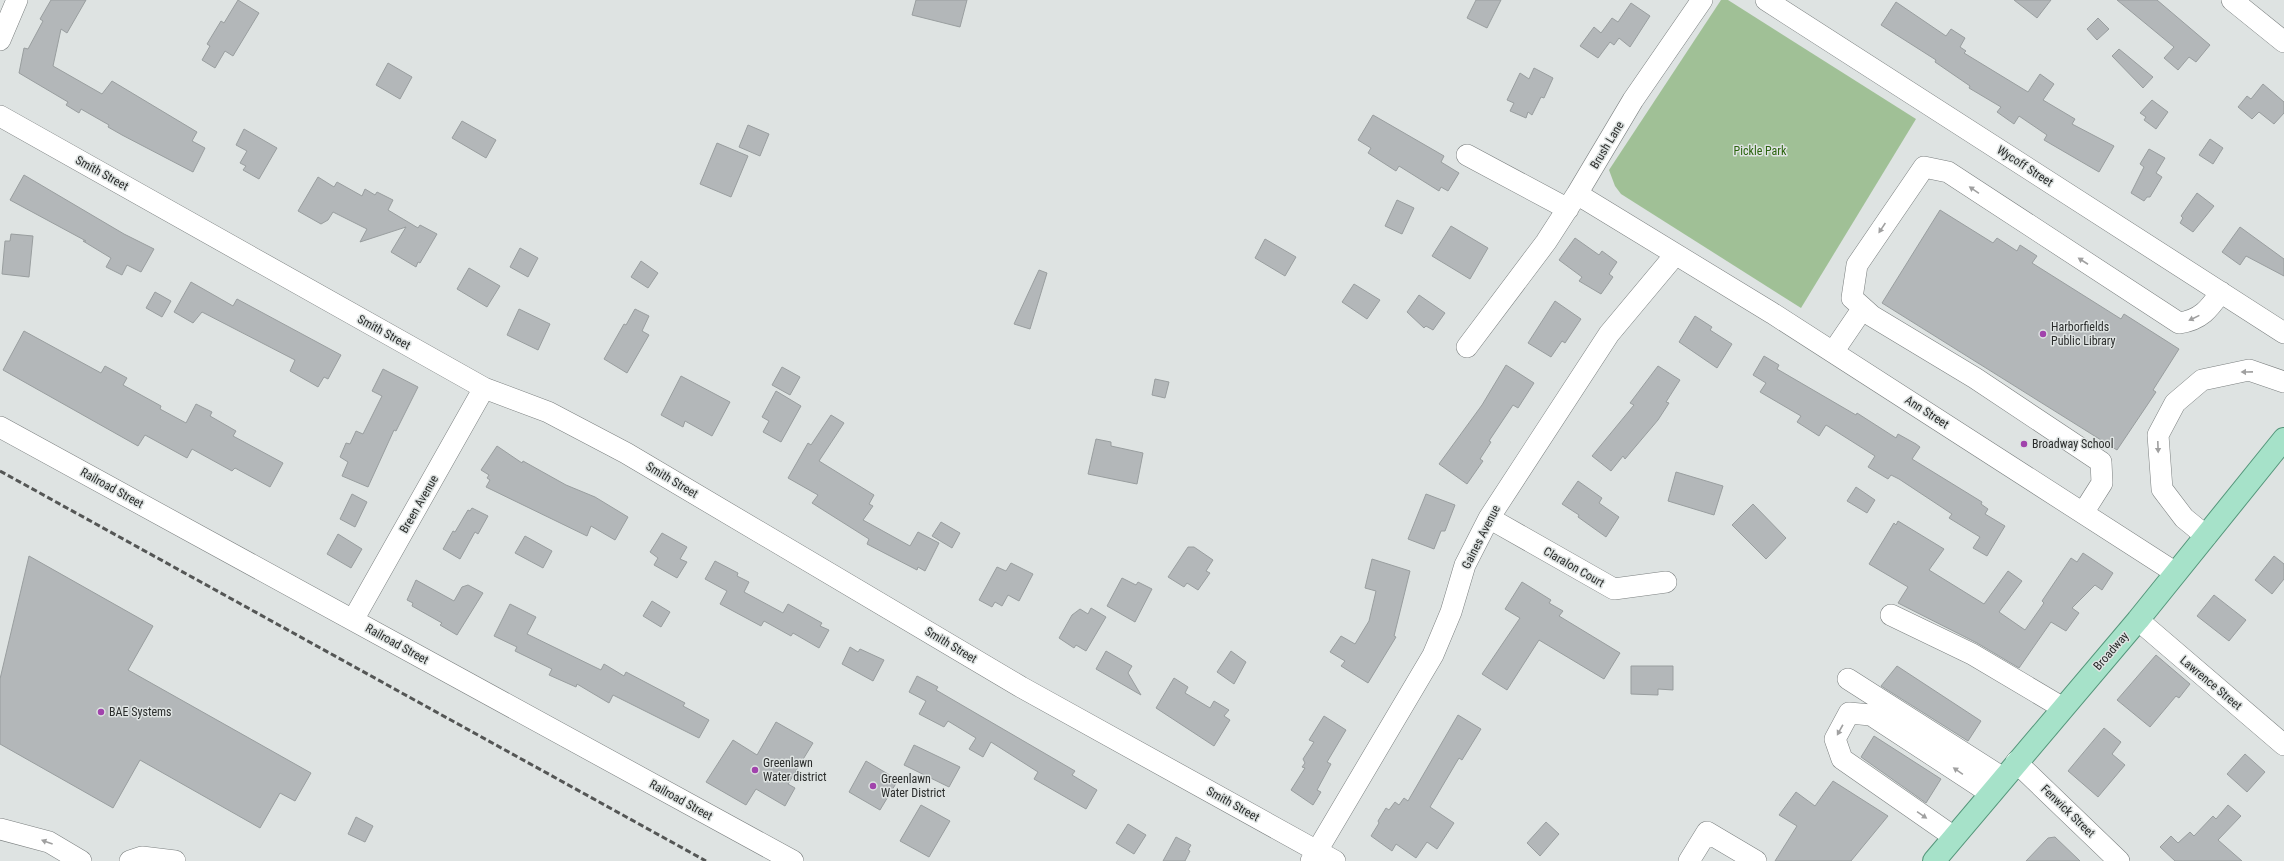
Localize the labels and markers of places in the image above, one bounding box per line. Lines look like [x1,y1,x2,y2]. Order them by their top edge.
place label: Harborfields Public Library [2051,320,2115,348]
marker: Harborfields Public Library [2038,329,2048,339]
place label: Broadway School [2032,437,2113,451]
marker: Broadway School [2019,439,2029,449]
place label: BAE Systems [109,705,172,719]
marker: BAE Systems [96,707,106,717]
place label: Greenlawn Water district [763,756,827,784]
marker: Greenlawn Water district [750,765,760,775]
place label: Greenlawn Water District [881,772,946,800]
marker: Greenlawn Water District [868,781,878,791]

